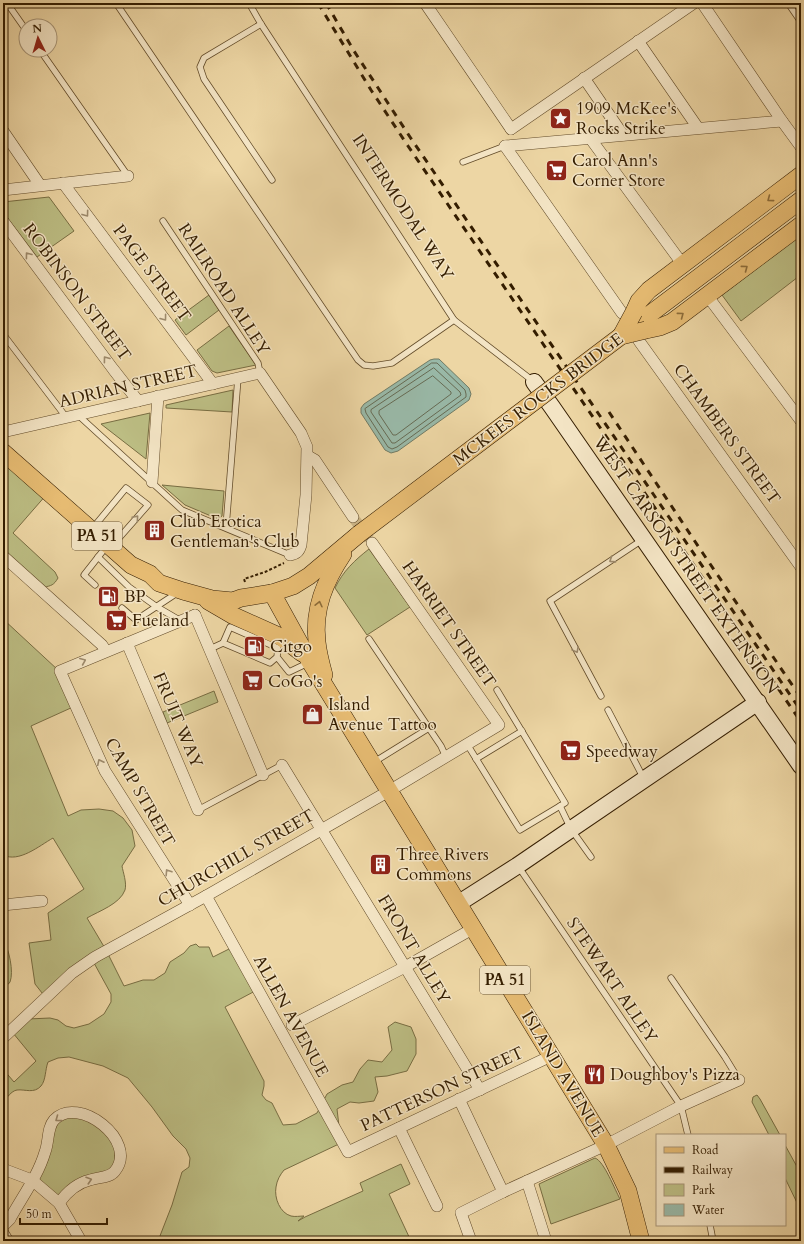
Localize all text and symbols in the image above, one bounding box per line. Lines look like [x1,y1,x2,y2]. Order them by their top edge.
north arrow [18,18,58,58]
text: N [32,21,43,36]
place label: 1909 McKee's Rocks Strike [576,97,677,140]
place icon: 1909 McKee's Rocks Strike [547,105,573,131]
street label: INTERMODAL WAY [347,129,459,285]
place label: Carol Ann's Corner Store [572,149,666,192]
supermarket icon: Carol Ann's Corner Store [544,157,570,183]
one-way arrow [767,194,774,201]
one-way arrow [81,210,89,217]
street label: ROBINSON STREET [18,218,136,366]
street label: PAGE STREET [108,219,196,327]
street label: RAILROAD ALLEY [173,219,275,360]
one-way arrow [25,252,33,259]
one-way arrow [740,265,747,272]
one-way arrow [676,313,683,320]
one-way arrow [159,314,166,321]
street label: MCKEES ROCKS BRIDGE [448,327,628,471]
one-way arrow [103,357,110,364]
street label: ADRIAN STREET [57,359,199,413]
street label: CHAMBERS STREET [668,359,786,509]
street label: WEST CARSON STREET EXTENSION [587,431,784,699]
place label: Club Erotica Gentleman's Club [170,510,300,553]
one-way arrow [132,516,139,523]
building icon: Club Erotica Gentleman's Club [141,518,167,544]
road number: PA 51 [72,522,122,550]
one-way arrow [609,555,616,562]
street label: HARRIET STREET [397,556,501,692]
fuel station icon: BP [96,583,122,609]
place label: BP [124,585,146,608]
one-way arrow [315,601,323,608]
supermarket icon: Fueland [104,607,130,633]
place label: Fueland [132,609,189,632]
fuel station icon: Citgo [241,633,267,659]
place label: Citgo [270,635,312,658]
one-way arrow [571,646,579,653]
one-way arrow [79,658,87,666]
supermarket icon: CoGo's [240,668,266,694]
street label: FRUIT WAY [148,669,209,772]
place label: CoGo's [268,670,323,693]
place label: Island Avenue Tattoo [328,693,437,736]
shop icon: Island Avenue Tattoo [299,701,325,727]
street label: CAMP STREET [100,733,180,851]
supermarket icon: Speedway [558,738,584,764]
place label: Speedway [586,740,658,763]
one-way arrow [97,758,105,766]
street label: CHURCHILL STREET [154,804,318,912]
place label: Three Rivers Commons [396,843,489,886]
building icon: Three Rivers Commons [368,851,394,877]
one-way arrow [165,869,173,876]
street label: FRONT ALLEY [372,890,456,1008]
street label: STEWART ALLEY [561,913,663,1048]
street label: ALLEN AVENUE [248,951,334,1081]
road number: PA 51 [480,966,530,994]
street label: ISLAND AVENUE [516,1007,610,1141]
street label: PATTERSON STREET [357,1041,527,1137]
restaurant icon: Doughboy's Pizza [582,1061,608,1087]
place label: Doughboy's Pizza [610,1063,741,1086]
one-way arrow [56,1114,63,1121]
legend [656,1134,786,1226]
text: Road [692,1142,719,1158]
text: Railway [692,1162,734,1178]
one-way arrow [86,1176,93,1185]
text: Park [692,1182,716,1198]
scale bar [20,1200,107,1226]
text: Water [691,1202,725,1218]
text: 50 m [26,1206,53,1222]

